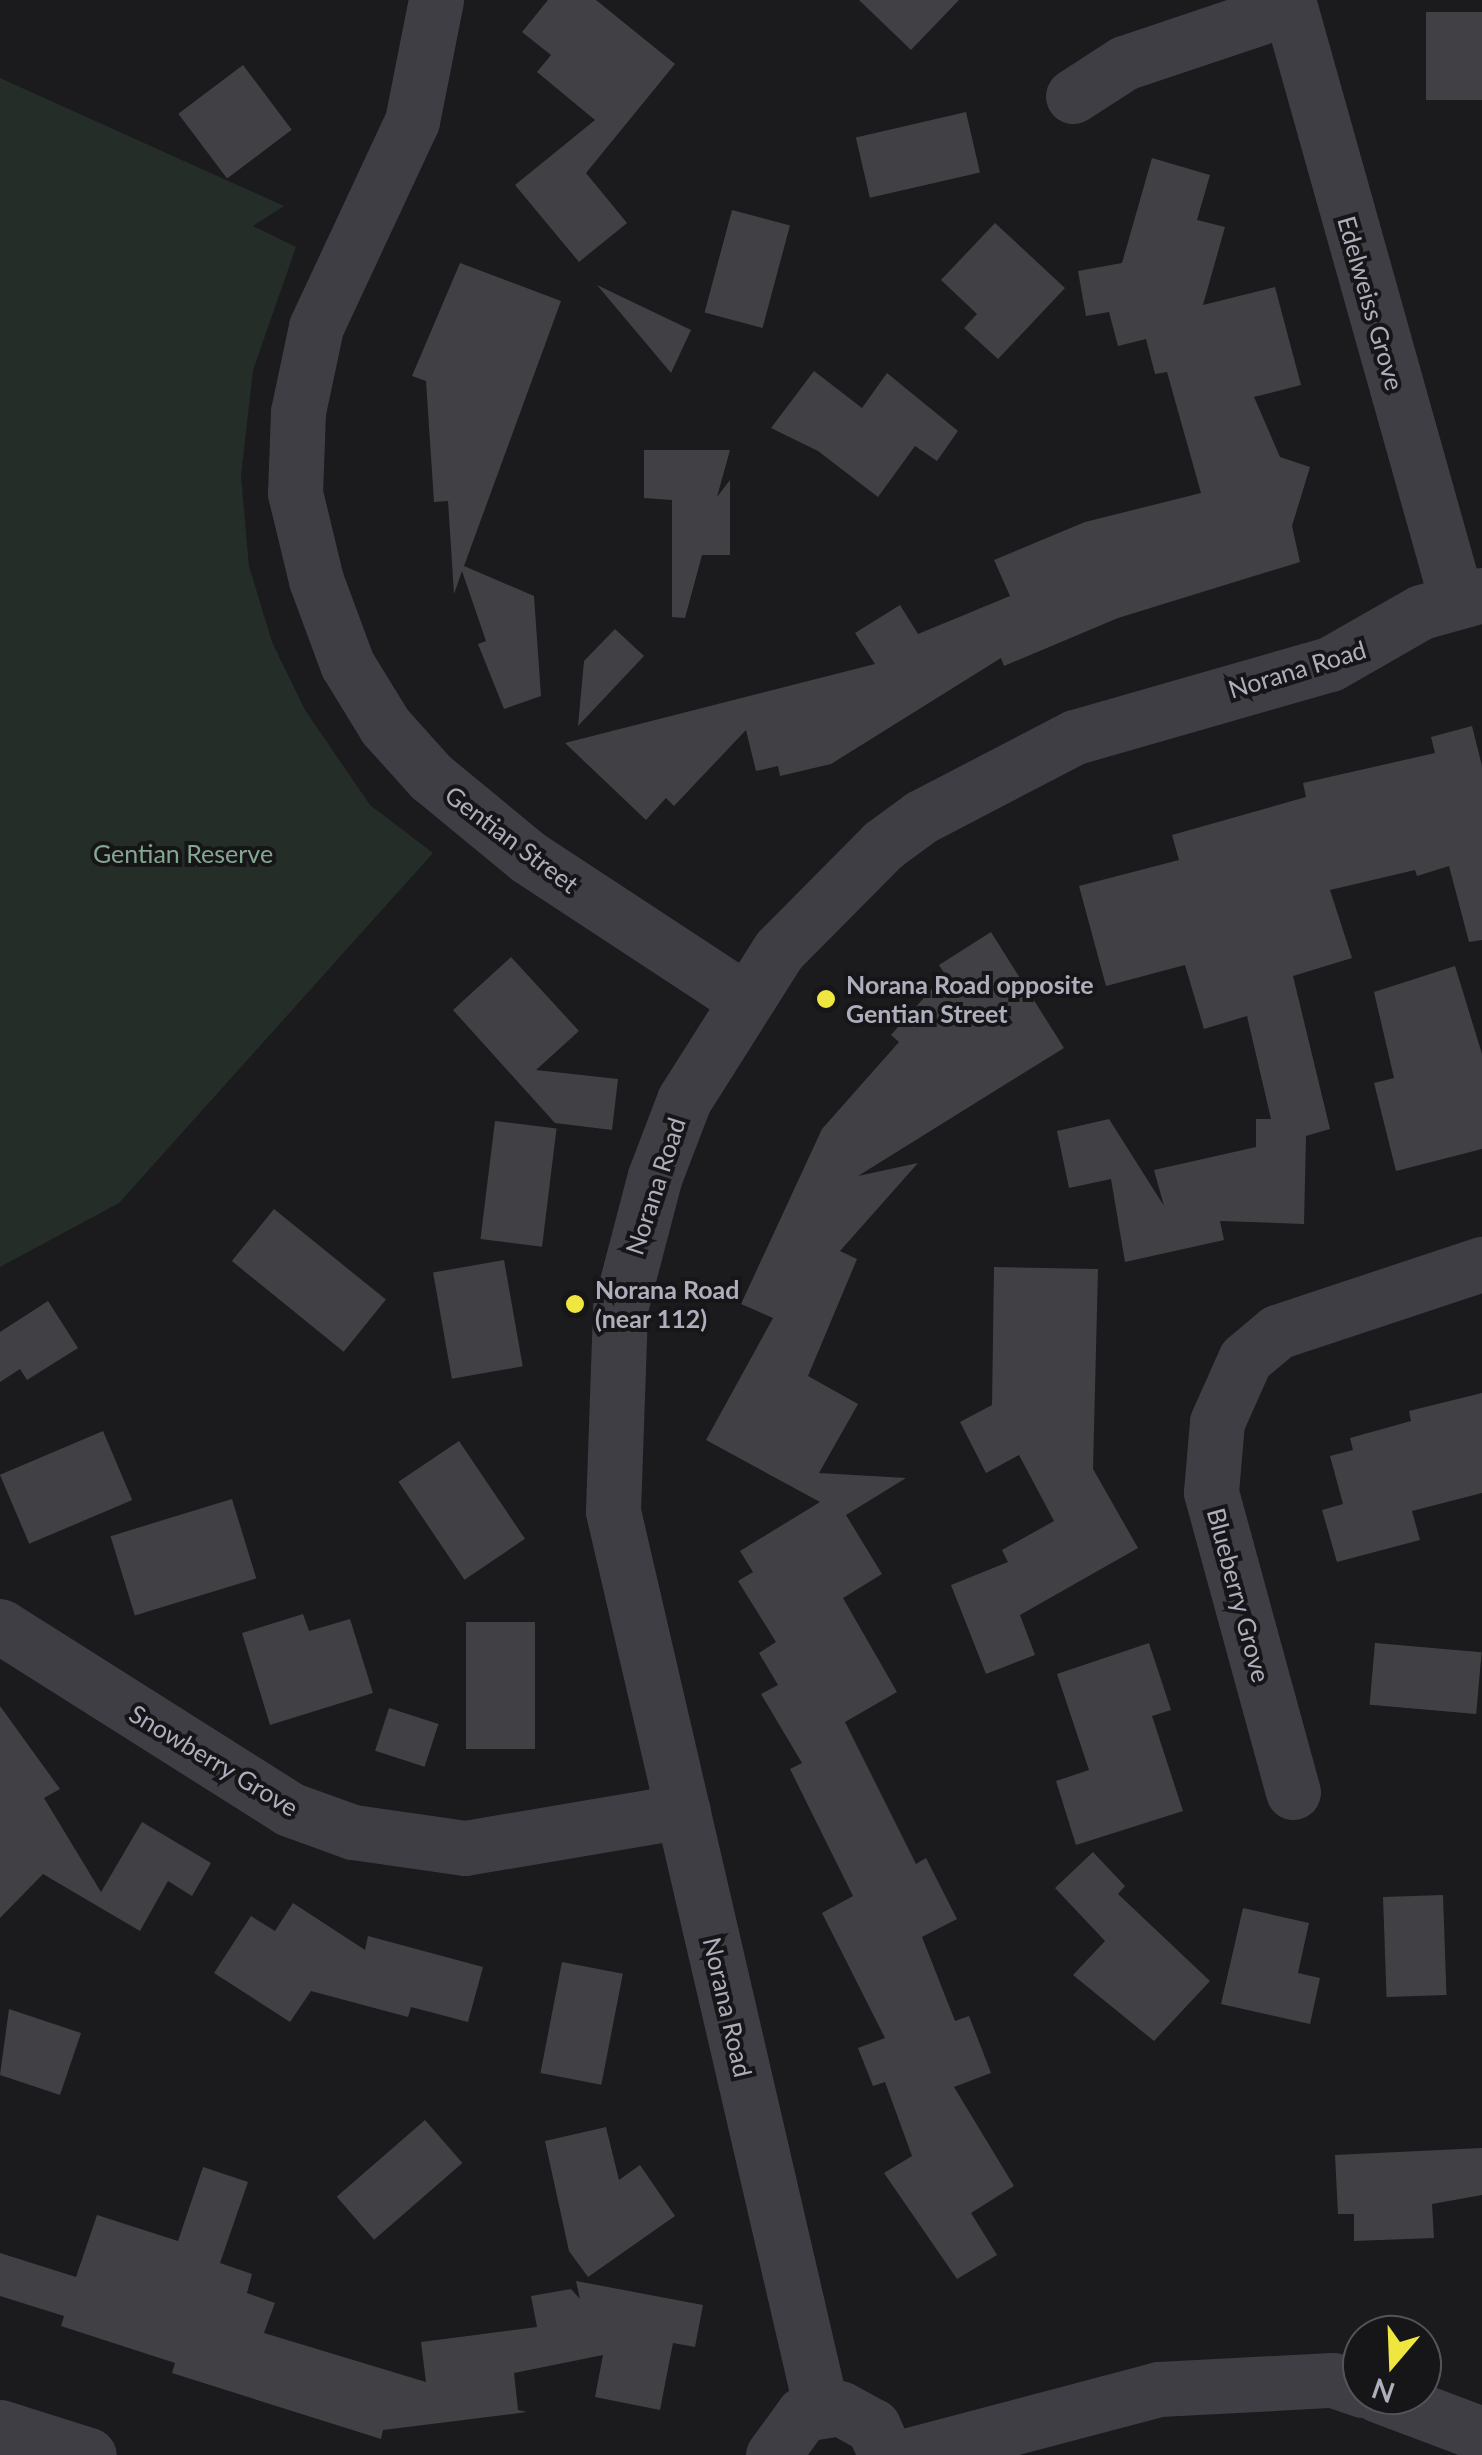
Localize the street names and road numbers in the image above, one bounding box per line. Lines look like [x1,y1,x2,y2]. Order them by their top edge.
street label: Edelweiss Grove [1332,212,1410,394]
street label: Norana Road [1225,634,1369,704]
street label: Gentian Street [439,779,585,899]
street label: Norana Road [619,1114,691,1258]
street label: Blueberry Grove [1201,1504,1277,1686]
street label: Snowberry Grove [124,1698,304,1822]
street label: Norana Road [697,1934,759,2080]

